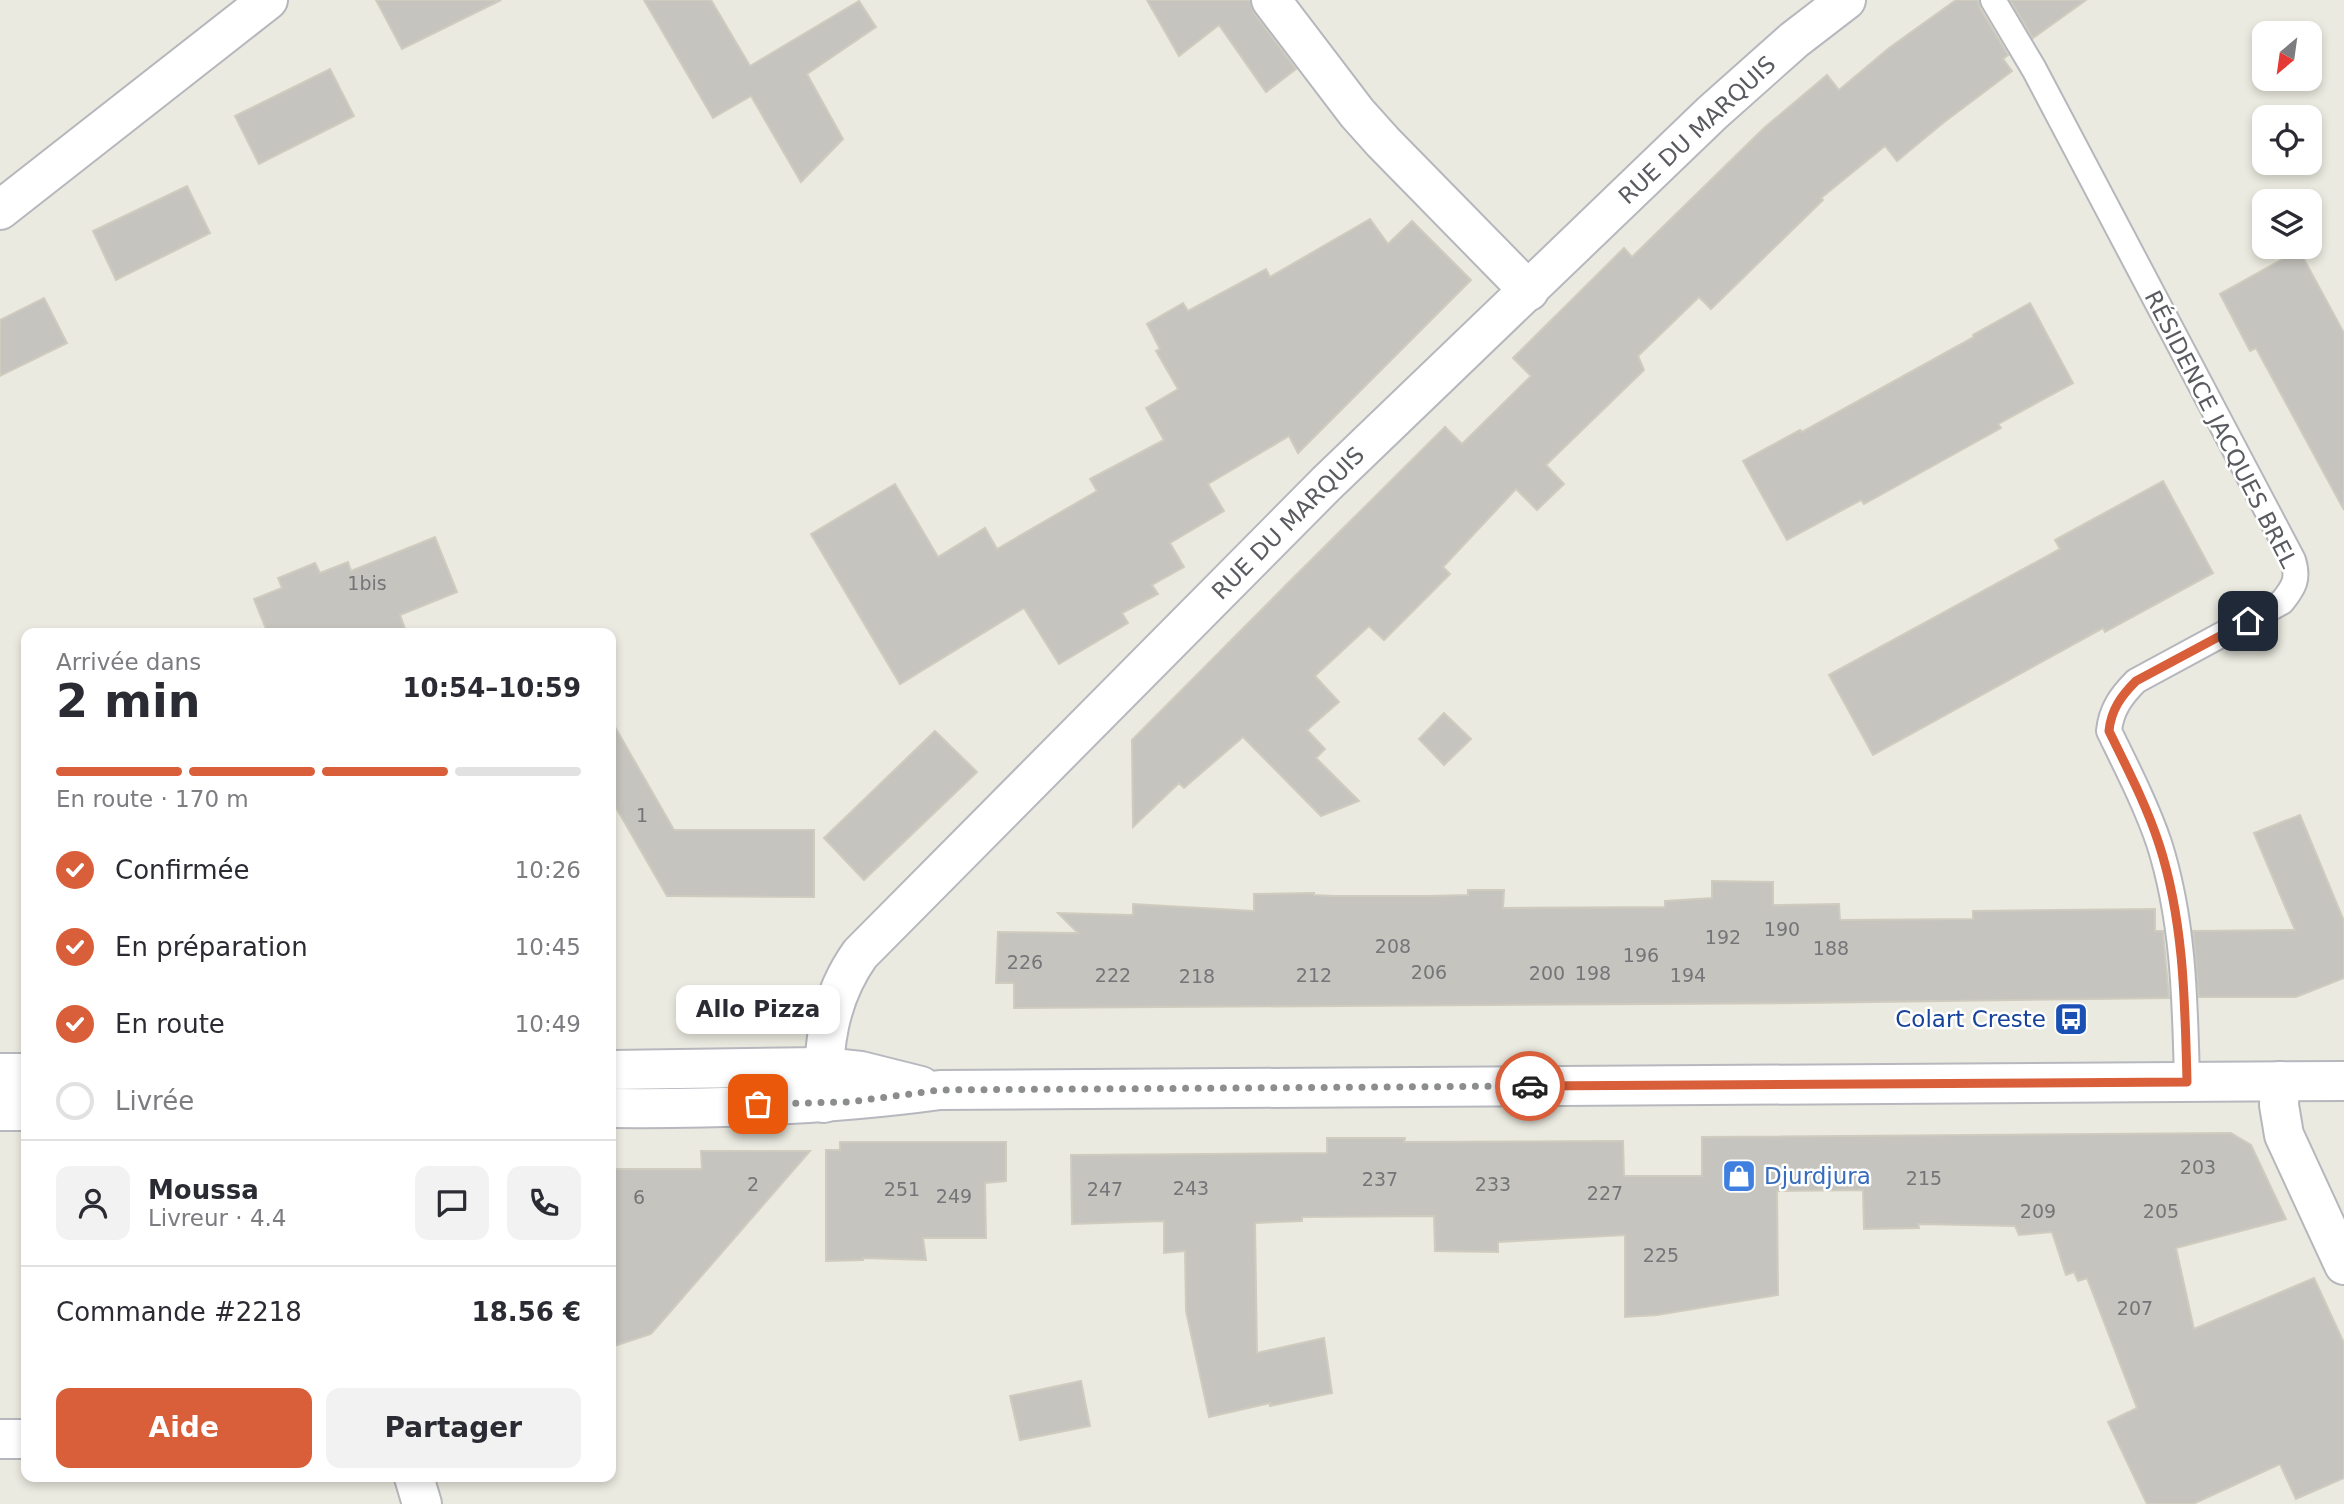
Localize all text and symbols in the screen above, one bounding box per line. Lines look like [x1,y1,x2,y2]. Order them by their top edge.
north arrow [2252,21,2322,91]
map controls [2252,21,2322,259]
street label: RUE DU MARQUIS [1613,51,1781,209]
button: locate [2252,105,2322,175]
button: layers [2252,189,2322,259]
street label: RÉSIDENCE JACQUES BREL [2140,286,2303,572]
street label: RUE DU MARQUIS [1207,442,1369,604]
house number: 1bis [347,572,387,594]
pin [2218,591,2278,651]
icon: home [2229,602,2267,640]
text: Arrivée dans [56,649,201,675]
text: 10:54–10:59 [402,673,581,703]
text: 2 min [56,674,200,728]
text: En route · 170 m [56,786,249,812]
house number: 1 [636,804,648,826]
icon: check [56,851,94,889]
text: Confirmée [115,855,249,885]
text: 10:26 [515,857,581,883]
house number: 190 [1764,918,1800,940]
house number: 192 [1705,926,1741,948]
icon: check [56,928,94,966]
text: En préparation [115,932,308,962]
text: 10:45 [515,934,581,960]
house number: 208 [1375,935,1411,957]
house number: 188 [1813,937,1849,959]
house number: 196 [1623,944,1659,966]
house number: 226 [1007,951,1043,973]
house number: 206 [1411,961,1447,983]
house number: 200 [1529,962,1565,984]
house number: 198 [1575,962,1611,984]
house number: 222 [1095,964,1131,986]
house number: 212 [1296,964,1332,986]
house number: 194 [1670,964,1706,986]
house number: 218 [1179,965,1215,987]
callout: Allo Pizza [676,985,840,1034]
text: Allo Pizza [696,996,820,1022]
bus stop icon: Colart Creste [2052,1000,2090,1038]
icon: check [56,1005,94,1043]
place label: Colart Creste [1895,1006,2046,1032]
text: En route [115,1009,225,1039]
text: 10:49 [515,1011,581,1037]
courier [1495,1051,1565,1121]
icon: car [1511,1067,1549,1105]
pin [728,1074,788,1134]
icon: bag [739,1085,777,1123]
text: Livrée [115,1086,194,1116]
house number: 203 [2180,1156,2216,1178]
shop icon: Djurdjura [1720,1157,1758,1195]
place label: Djurdjura [1764,1163,1871,1189]
button: person [56,1166,130,1240]
button: chat [415,1166,489,1240]
button: phone [507,1166,581,1240]
house number: 215 [1906,1167,1942,1189]
house number: 237 [1362,1168,1398,1190]
house number: 2 [747,1173,759,1195]
house number: 233 [1475,1173,1511,1195]
text: Moussa [148,1175,259,1205]
house number: 243 [1173,1177,1209,1199]
house number: 251 [884,1178,920,1200]
house number: 247 [1087,1178,1123,1200]
house number: 227 [1587,1182,1623,1204]
house number: 249 [936,1185,972,1207]
house number: 6 [633,1186,645,1208]
house number: 209 [2020,1200,2056,1222]
house number: 205 [2143,1200,2179,1222]
text: Livreur · 4.4 [148,1205,286,1231]
house number: 225 [1643,1244,1679,1266]
text: Commande #2218 [56,1297,302,1327]
text: 18.56 € [472,1297,581,1327]
house number: 207 [2117,1297,2153,1319]
button: Aide [56,1388,312,1468]
button: Partager [326,1388,581,1468]

